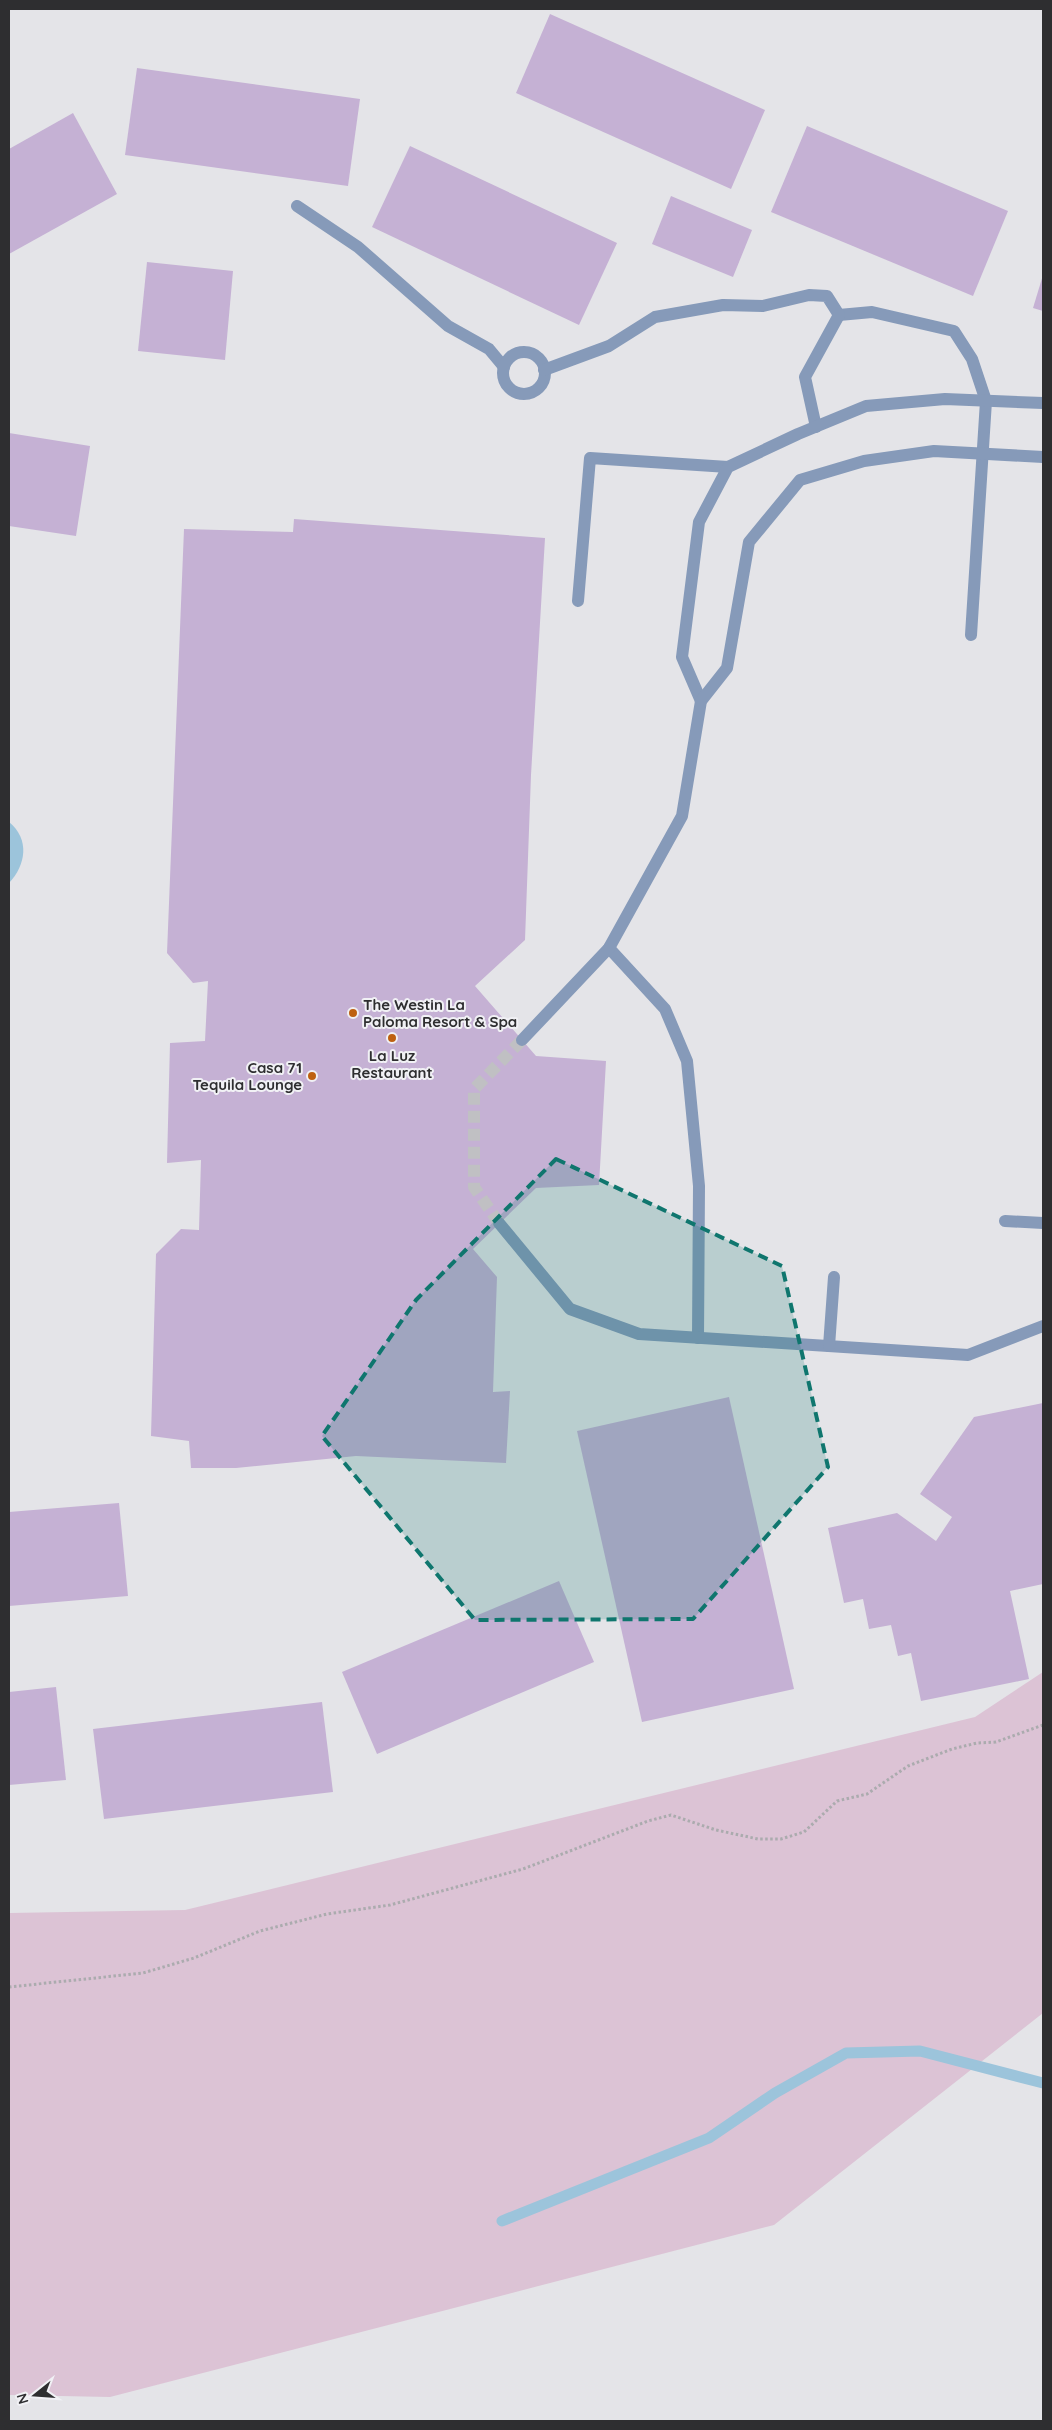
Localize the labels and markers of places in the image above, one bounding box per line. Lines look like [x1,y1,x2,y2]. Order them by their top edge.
place label: The Westin La Paloma Resort & Spa [363,995,517,1031]
marker: The Westin La Paloma Resort & Spa [347,1007,359,1019]
marker: La Luz Restaurant [386,1032,398,1044]
place label: La Luz Restaurant [351,1046,433,1082]
place label: Casa 71 Tequila Lounge [192,1058,302,1094]
marker: Casa 71 Tequila Lounge [306,1070,318,1082]

